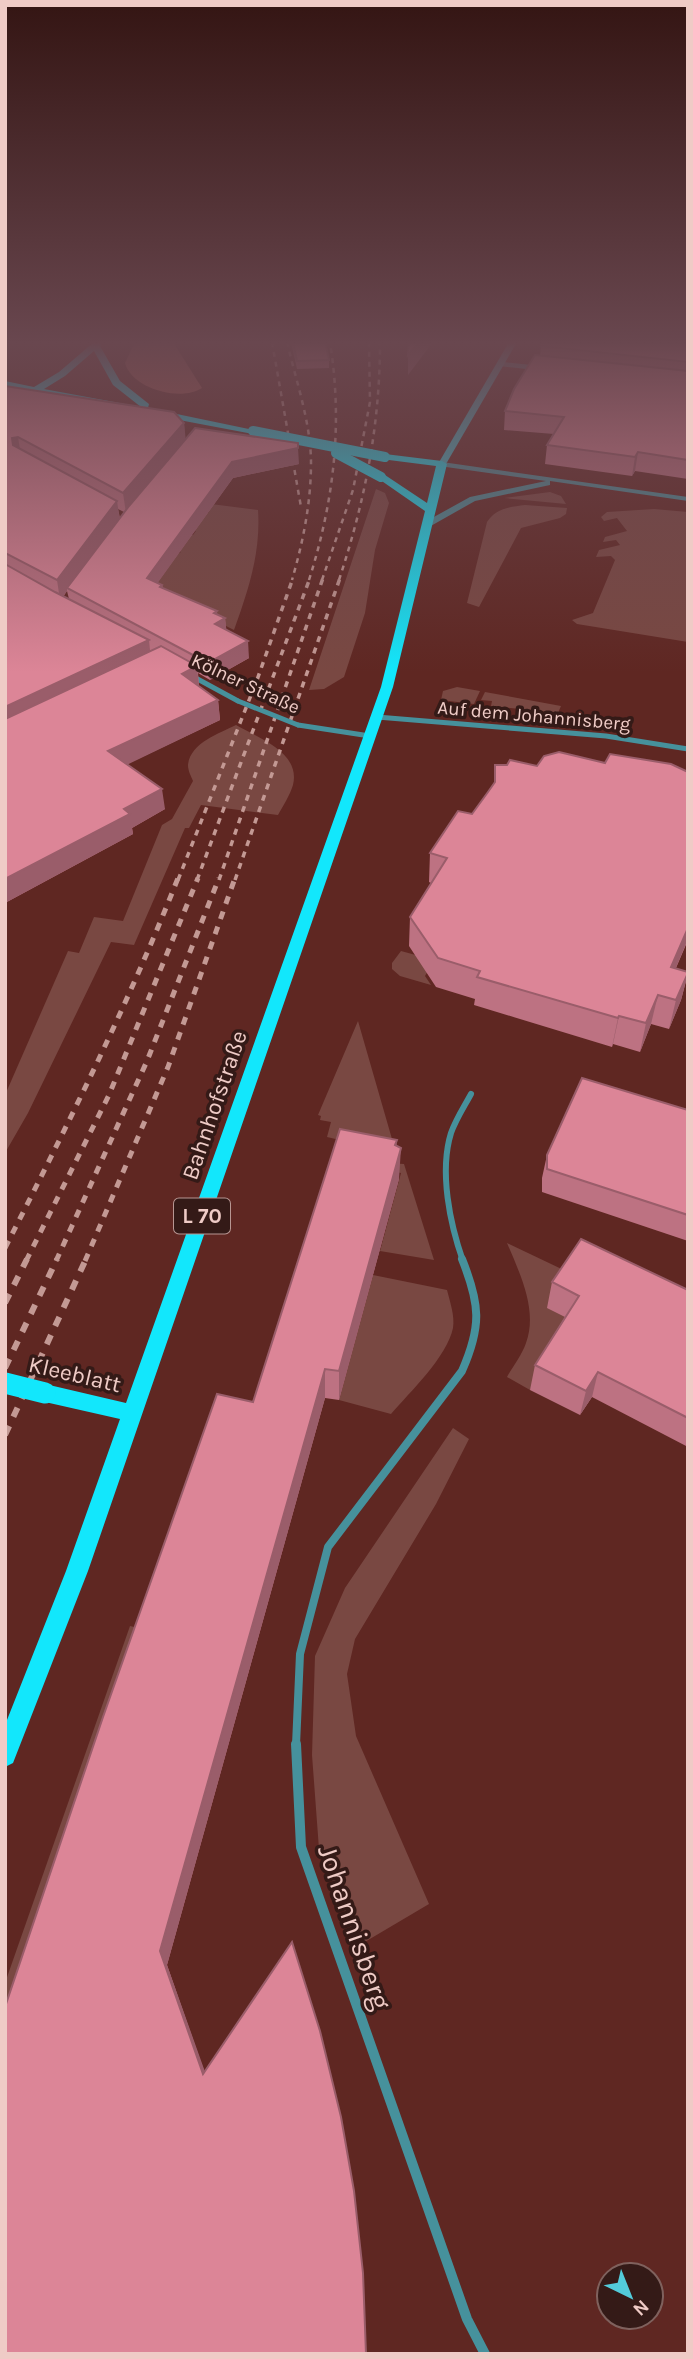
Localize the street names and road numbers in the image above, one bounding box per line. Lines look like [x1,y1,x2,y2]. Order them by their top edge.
street label: Kölner Straße [188,649,303,719]
street label: Auf dem Johannisberg [437,697,632,735]
street label: Bahnhofstraße [176,1027,253,1183]
road number: L 70 [174,1198,230,1234]
street label: Kleeblatt [26,1351,124,1398]
street label: Johannisberg [311,1840,398,2014]

